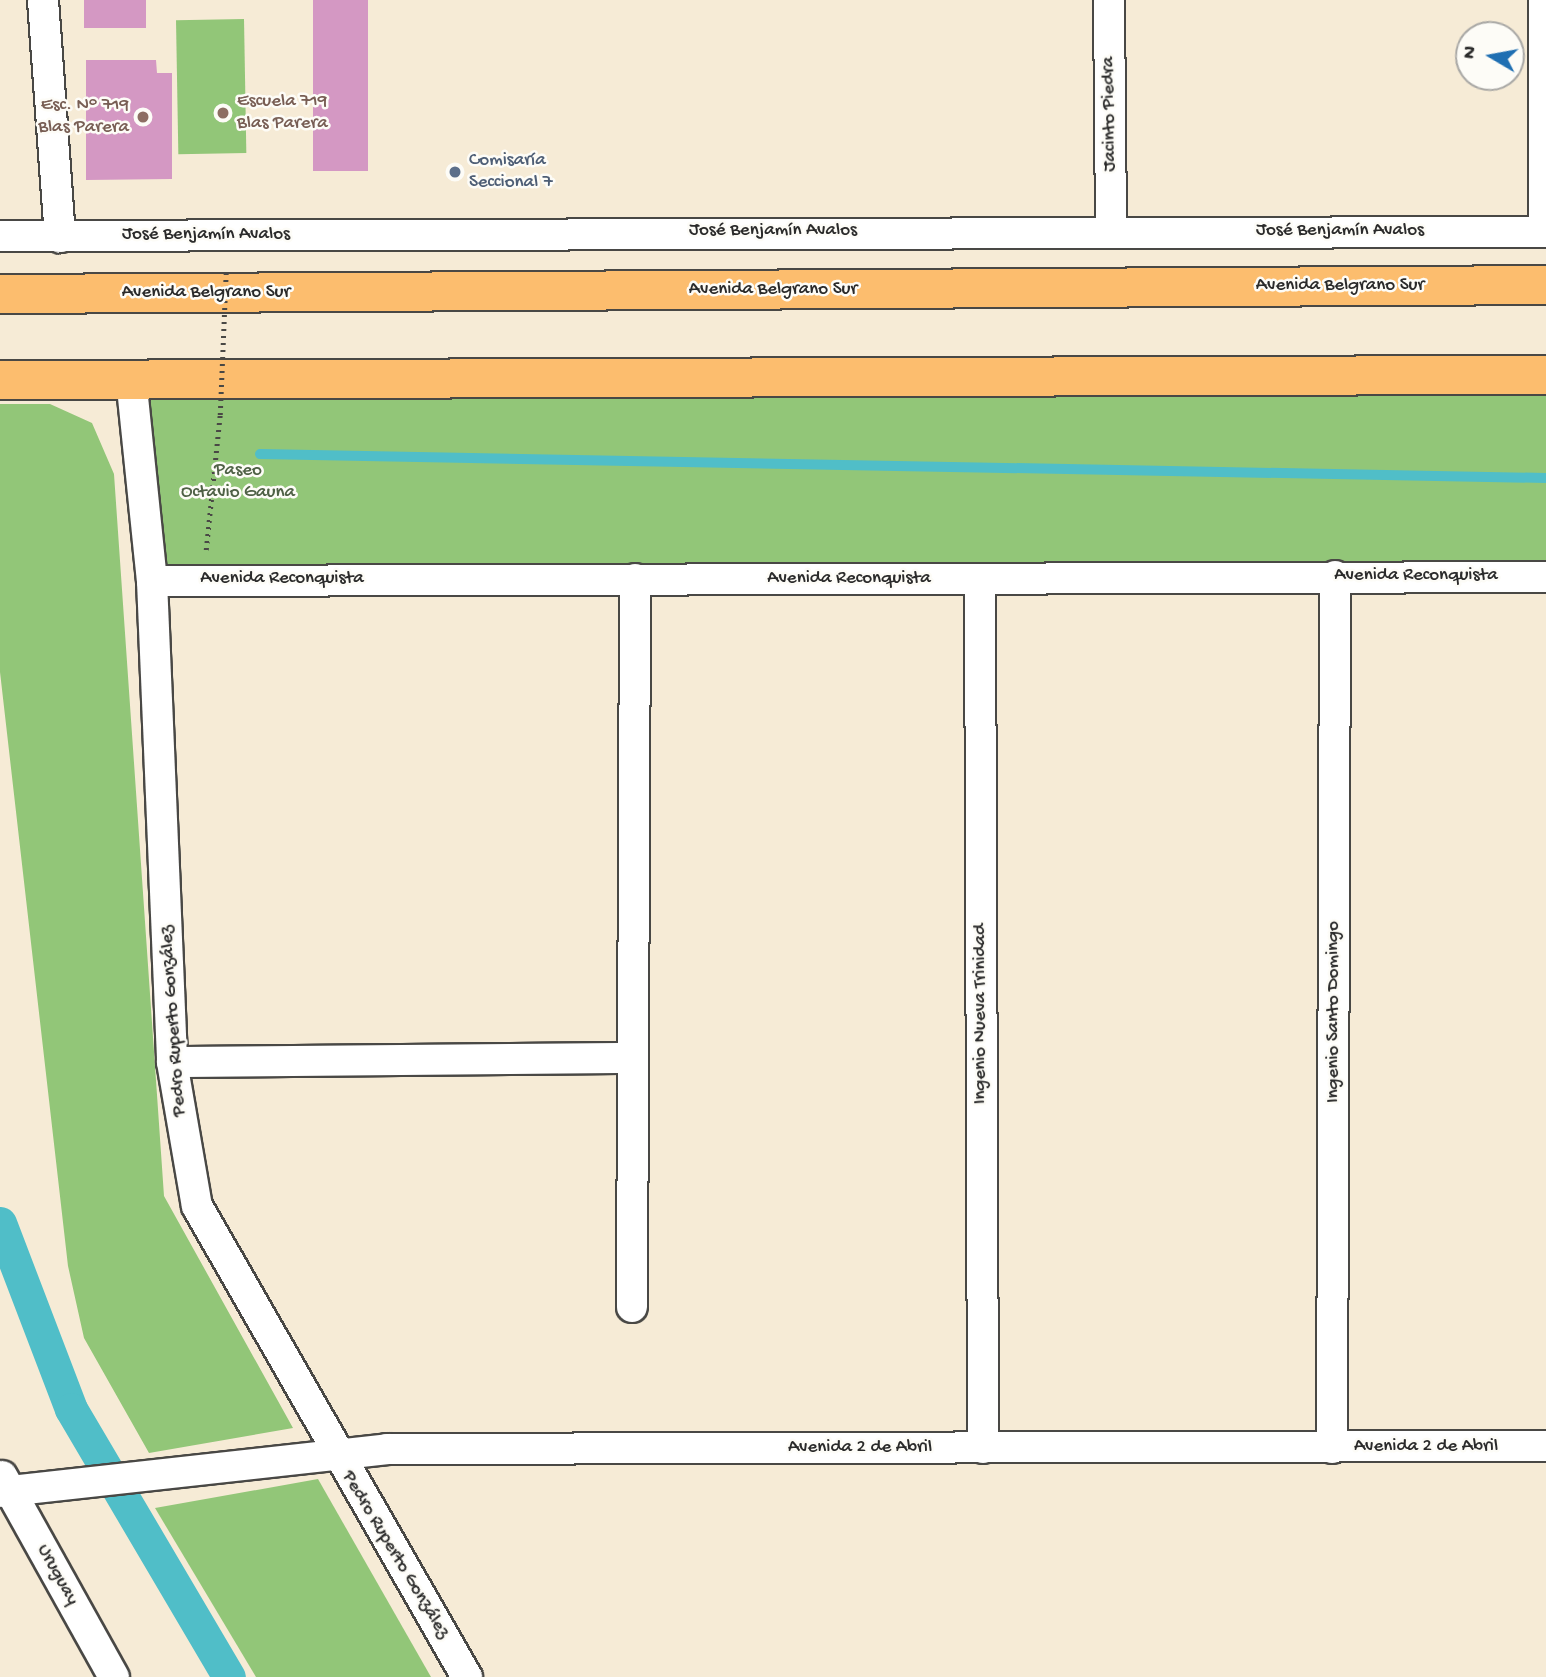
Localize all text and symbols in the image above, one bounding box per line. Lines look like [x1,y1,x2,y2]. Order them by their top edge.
north arrow [1455,21,1525,91]
text: N [1458,45,1483,61]
street label: Jacinto Piedra [1098,56,1122,172]
place label: Escuela 719 Blas Parera [237,91,328,135]
place label: Esc. N° 719 Blas Parera [38,95,129,139]
marker: Escuela 719 Blas Parera [215,105,231,121]
marker: Esc. N° 719 Blas Parera [135,109,151,125]
place label: Comisaría Seccional 7 [469,150,553,194]
marker: Comisaría Seccional 7 [447,164,463,180]
street label: José Benjamín Avalos [689,220,857,242]
street label: José Benjamín Avalos [1256,220,1424,242]
street label: José Benjamín Avalos [122,224,290,246]
street label: Avenida Belgrano Sur [1256,275,1424,297]
street label: Avenida Belgrano Sur [689,279,857,301]
street label: Avenida Belgrano Sur [122,282,290,304]
park label: Paseo Octavio Gauna [181,460,295,504]
street label: Avenida Reconquista [1334,565,1498,587]
street label: Avenida Reconquista [200,568,364,590]
street label: Avenida Reconquista [767,568,931,590]
street label: Ingenio Santo Domingo [1323,921,1345,1103]
street label: Ingenio Nueva Trinidad [970,924,992,1104]
street label: Pedro Ruperto González [156,925,192,1117]
street label: Avenida 2 de Abril [1354,1436,1498,1458]
street label: Avenida 2 de Abril [788,1437,932,1459]
street label: Pedro Ruperto González [336,1467,454,1643]
street label: Uruguay [31,1541,83,1609]

